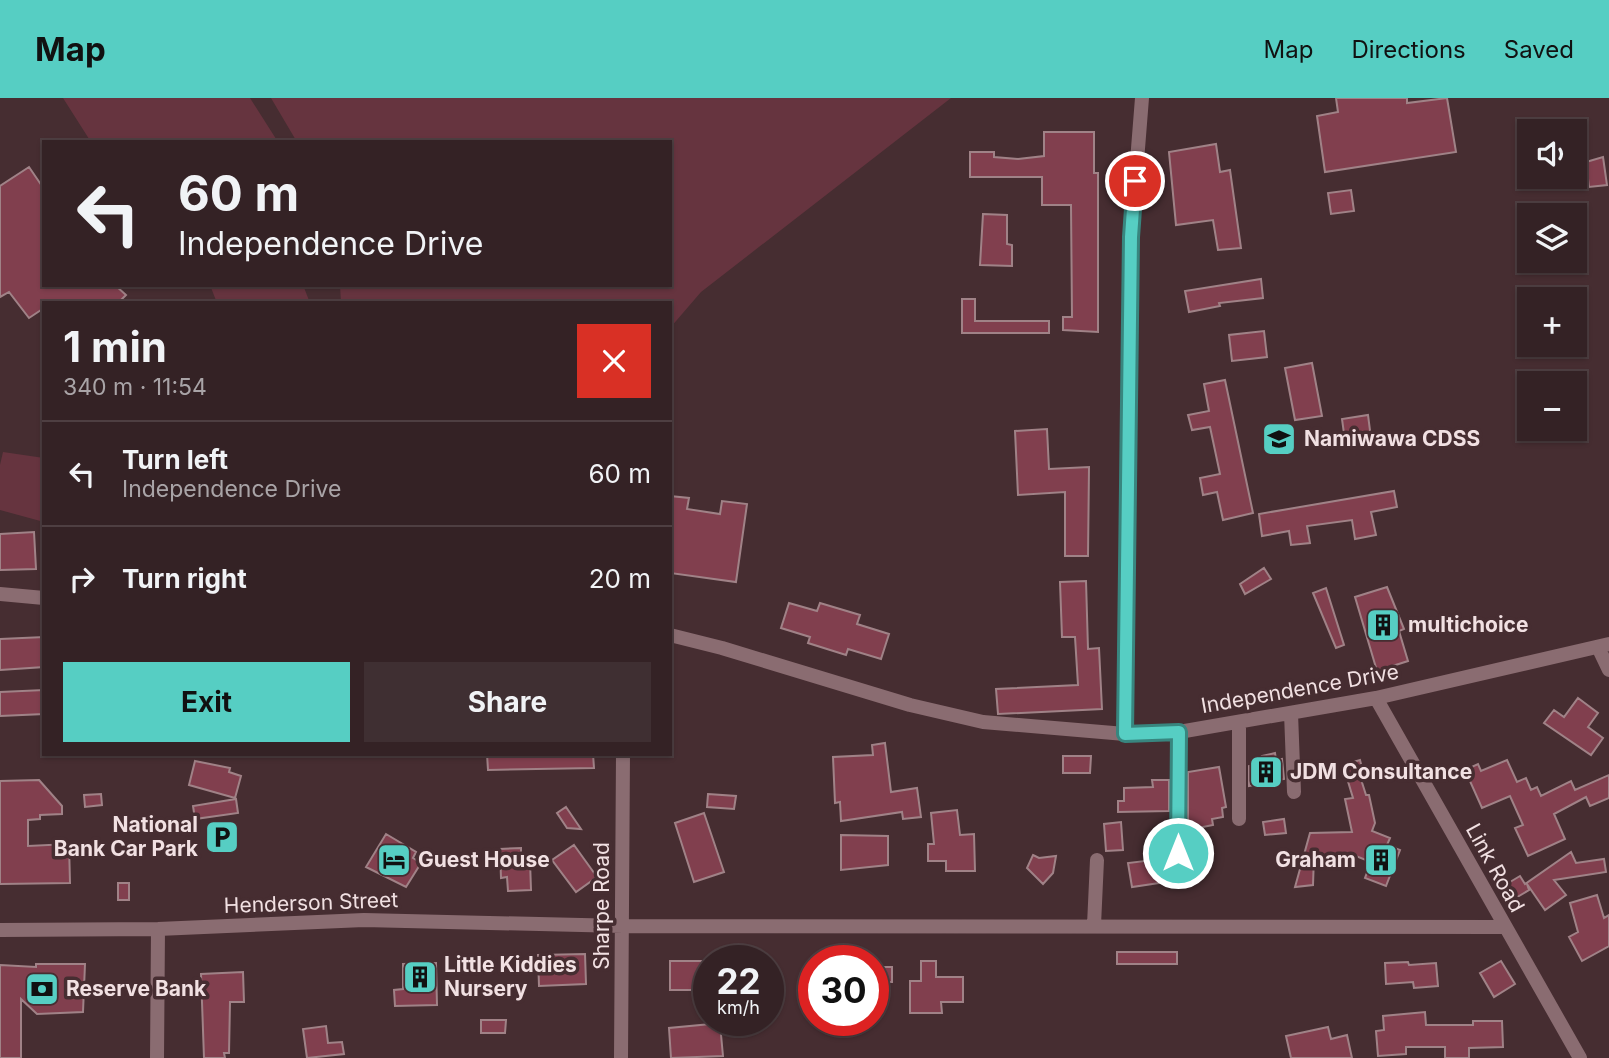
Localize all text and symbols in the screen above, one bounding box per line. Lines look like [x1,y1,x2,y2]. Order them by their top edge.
text: Map [35,29,106,69]
text: Map [1264,35,1313,64]
text: Directions [1351,35,1466,64]
text: Saved [1504,35,1574,64]
map controls [1517,119,1587,441]
button: sound [1517,119,1587,189]
pin [1105,151,1165,211]
icon: arrive [1116,162,1154,200]
text: 60 m [178,164,299,223]
icon: left [63,168,154,259]
button: layers [1517,203,1587,273]
text: Independence Drive [178,224,483,263]
button: + [1517,287,1587,357]
text: 1 min [63,321,167,372]
button: close [577,324,651,398]
button: − [1517,371,1587,441]
text: 340 m · 11:54 [63,373,207,401]
school or university icon: Namiwawa CDSS [1260,420,1298,458]
place label: Namiwawa CDSS [1304,426,1480,451]
text: Turn left [122,444,228,475]
icon: left [63,455,101,493]
text: 60 m [588,458,651,489]
text: Independence Drive [122,475,342,503]
icon: right [63,560,101,598]
text: Turn right [122,563,247,594]
text: 20 m [589,563,651,594]
building icon: multichoice [1364,606,1402,644]
place label: multichoice [1408,612,1528,637]
street label: Independence Drive [1199,659,1401,718]
button: Exit [63,662,350,742]
button: Share [364,662,651,742]
building icon: JDM Consultance [1247,753,1285,791]
place label: JDM Consultance [1290,759,1472,784]
place label: National Bank Car Park [54,812,199,861]
position arrow [1141,816,1215,890]
parking icon: National Bank Car Park [203,818,241,856]
street label: Link Road [1461,819,1530,916]
hotel icon: Guest House [375,841,413,879]
building icon: Graham [1362,841,1400,879]
street label: Sharpe Road [589,842,614,970]
place label: Guest House [418,847,550,872]
place label: Graham [1275,847,1356,872]
street label: Henderson Street [223,887,399,918]
speed limit sign: 30 [798,945,889,1036]
place label: Little Kiddies Nursery [444,952,577,1001]
building icon: Little Kiddies Nursery [401,958,439,996]
text: 22 [716,960,761,1002]
bank icon: Reserve Bank [23,970,61,1008]
place label: Reserve Bank [66,976,207,1001]
text: km/h [717,997,760,1018]

